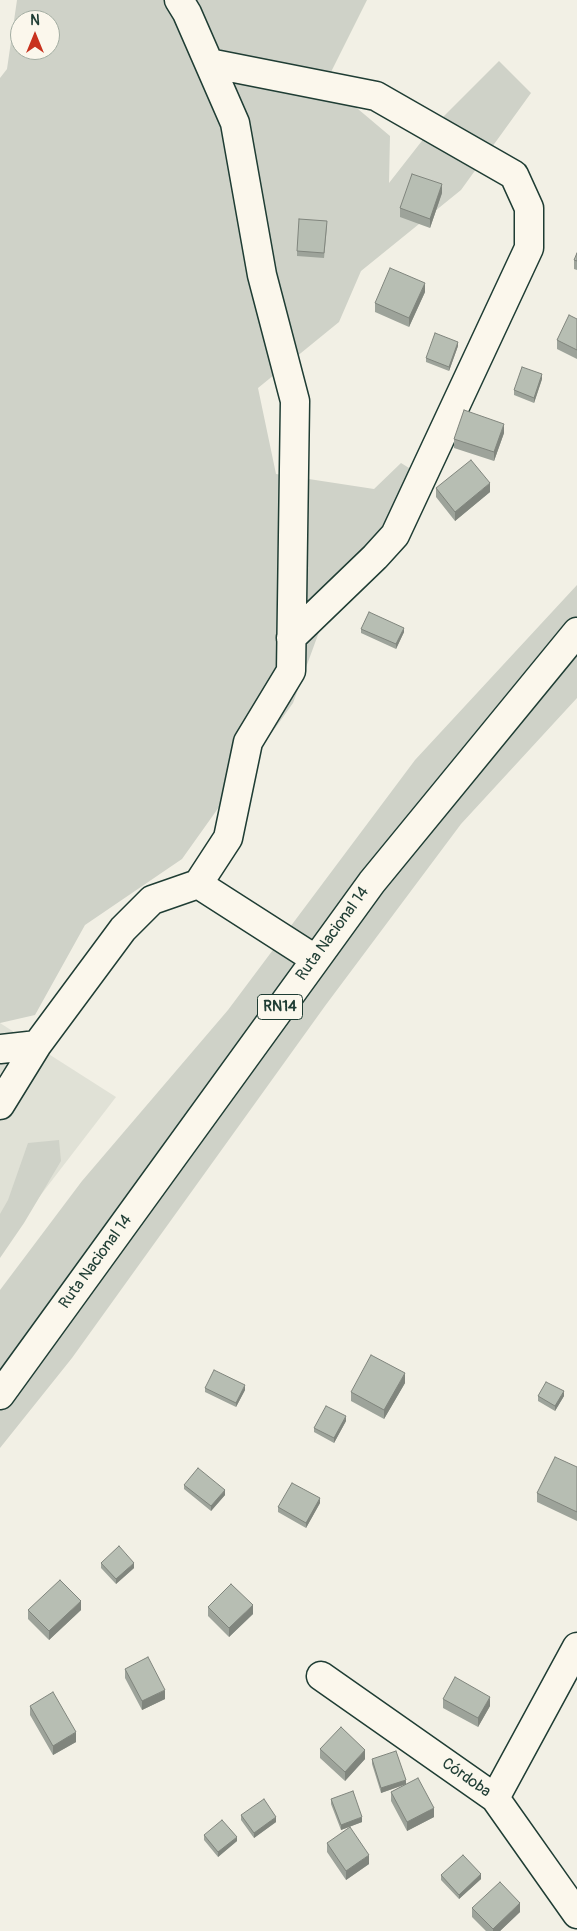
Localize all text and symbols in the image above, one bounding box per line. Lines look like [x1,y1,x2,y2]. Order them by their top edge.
north arrow [10,10,60,60]
text: N [30,12,40,29]
street label: Ruta Nacional 14 [292,883,374,985]
road number: RN14 [258,994,302,1020]
street label: Ruta Nacional 14 [55,1211,137,1313]
street label: Córdoba [438,1754,494,1802]

